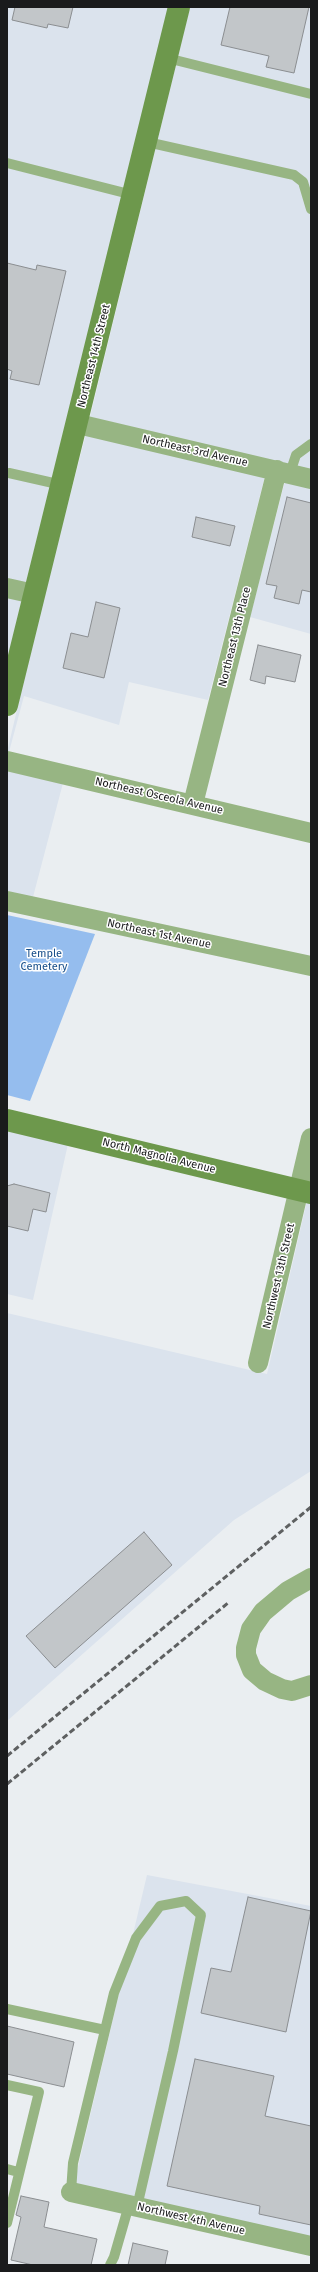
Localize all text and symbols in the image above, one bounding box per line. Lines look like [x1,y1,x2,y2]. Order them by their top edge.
street label: Northeast 14th Street [75,303,113,409]
street label: Northeast 3rd Avenue [141,432,249,470]
street label: Northeast 13th Place [216,586,254,688]
street label: Northeast Osceola Avenue [94,775,224,817]
street label: Northeast 1st Avenue [106,917,212,951]
park label: Temple Cemetery [21,947,67,973]
street label: North Magnolia Avenue [101,1136,217,1176]
street label: Northwest 13th Street [260,1222,298,1330]
street label: Northwest 4th Avenue [136,2200,246,2238]

